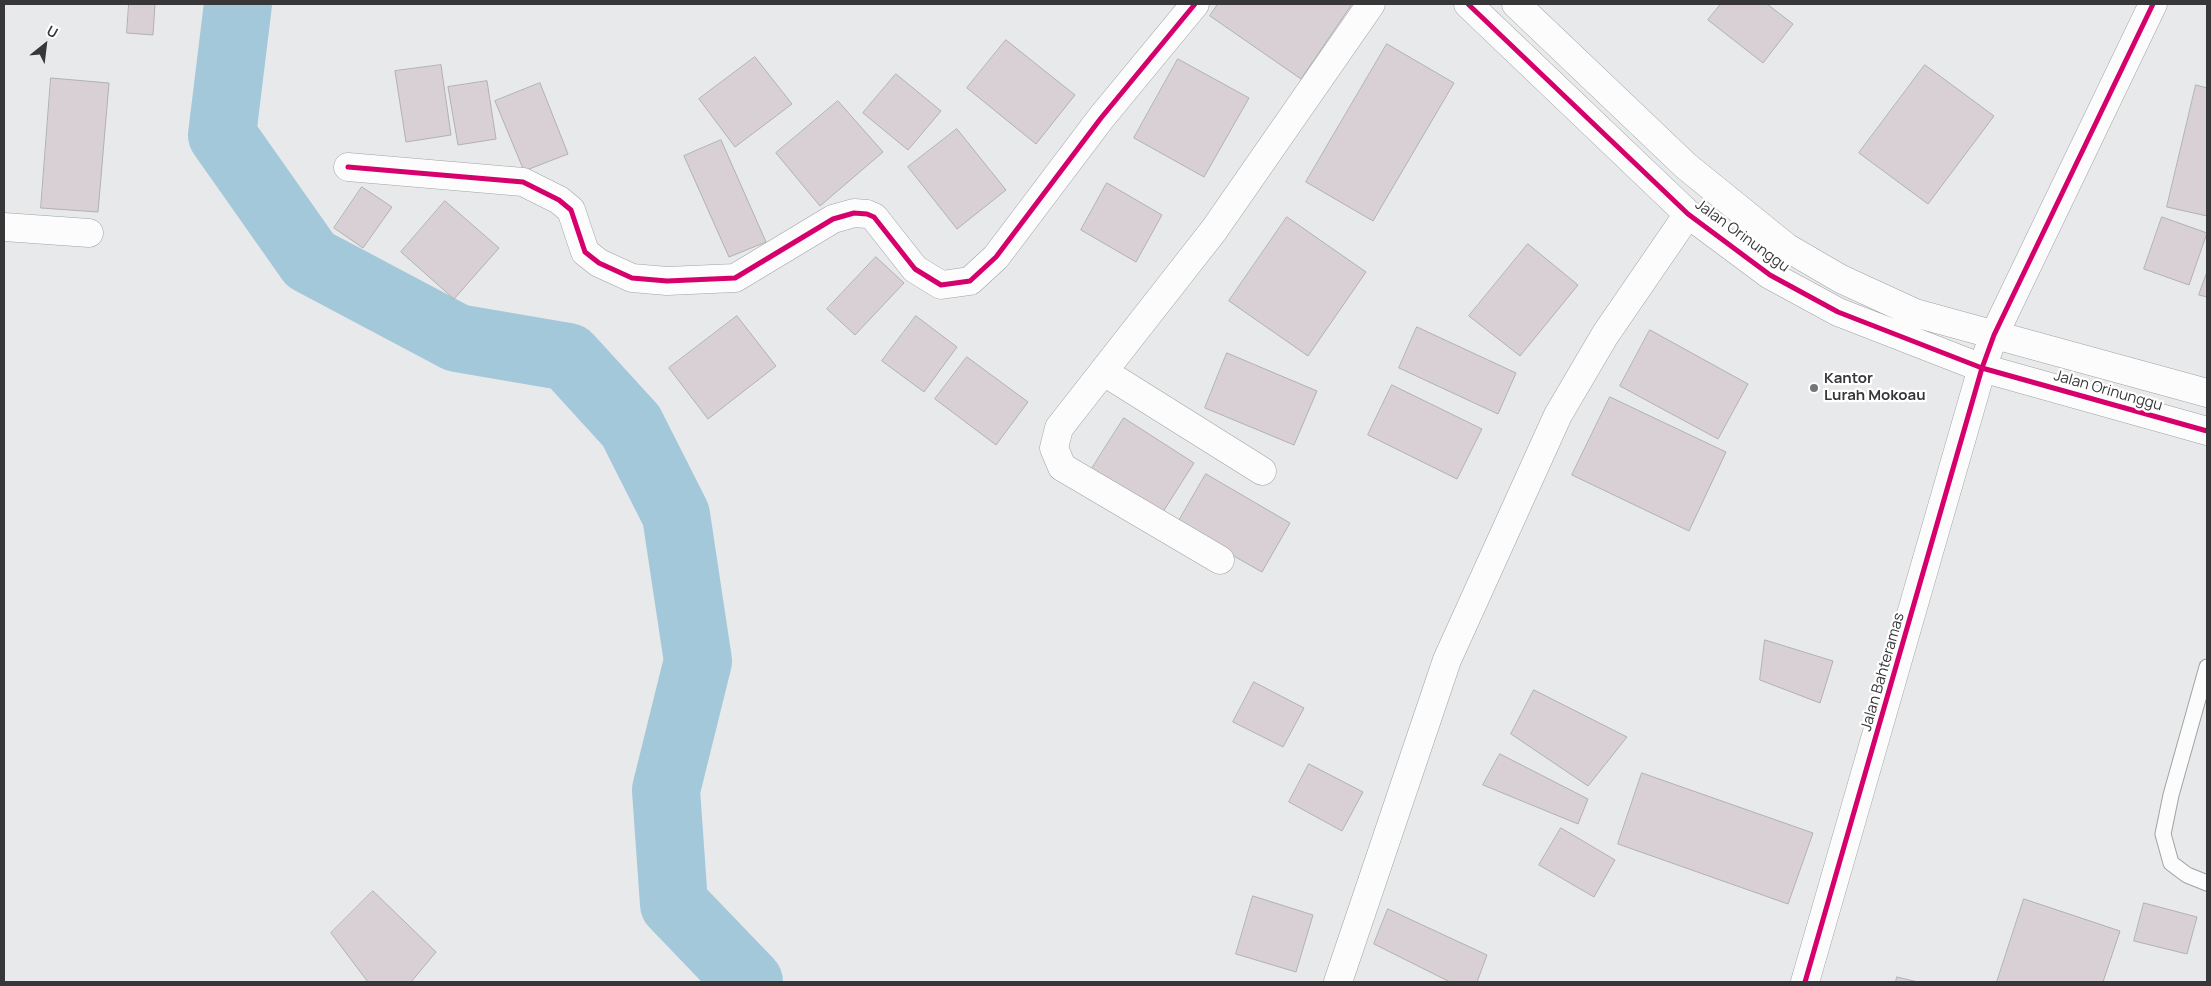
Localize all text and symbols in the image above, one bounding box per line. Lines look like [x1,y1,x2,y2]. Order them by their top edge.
north arrow [20,20,70,70]
text: U [43,21,62,42]
street label: Jalan Orinunggu [1691,196,1793,276]
street label: Jalan Orinunggu [2052,367,2164,415]
place label: Kantor Lurah Mokoau [1824,370,1926,405]
marker: Kantor Lurah Mokoau [1808,382,1820,394]
street label: Jalan Bahteramas [1857,611,1909,733]

